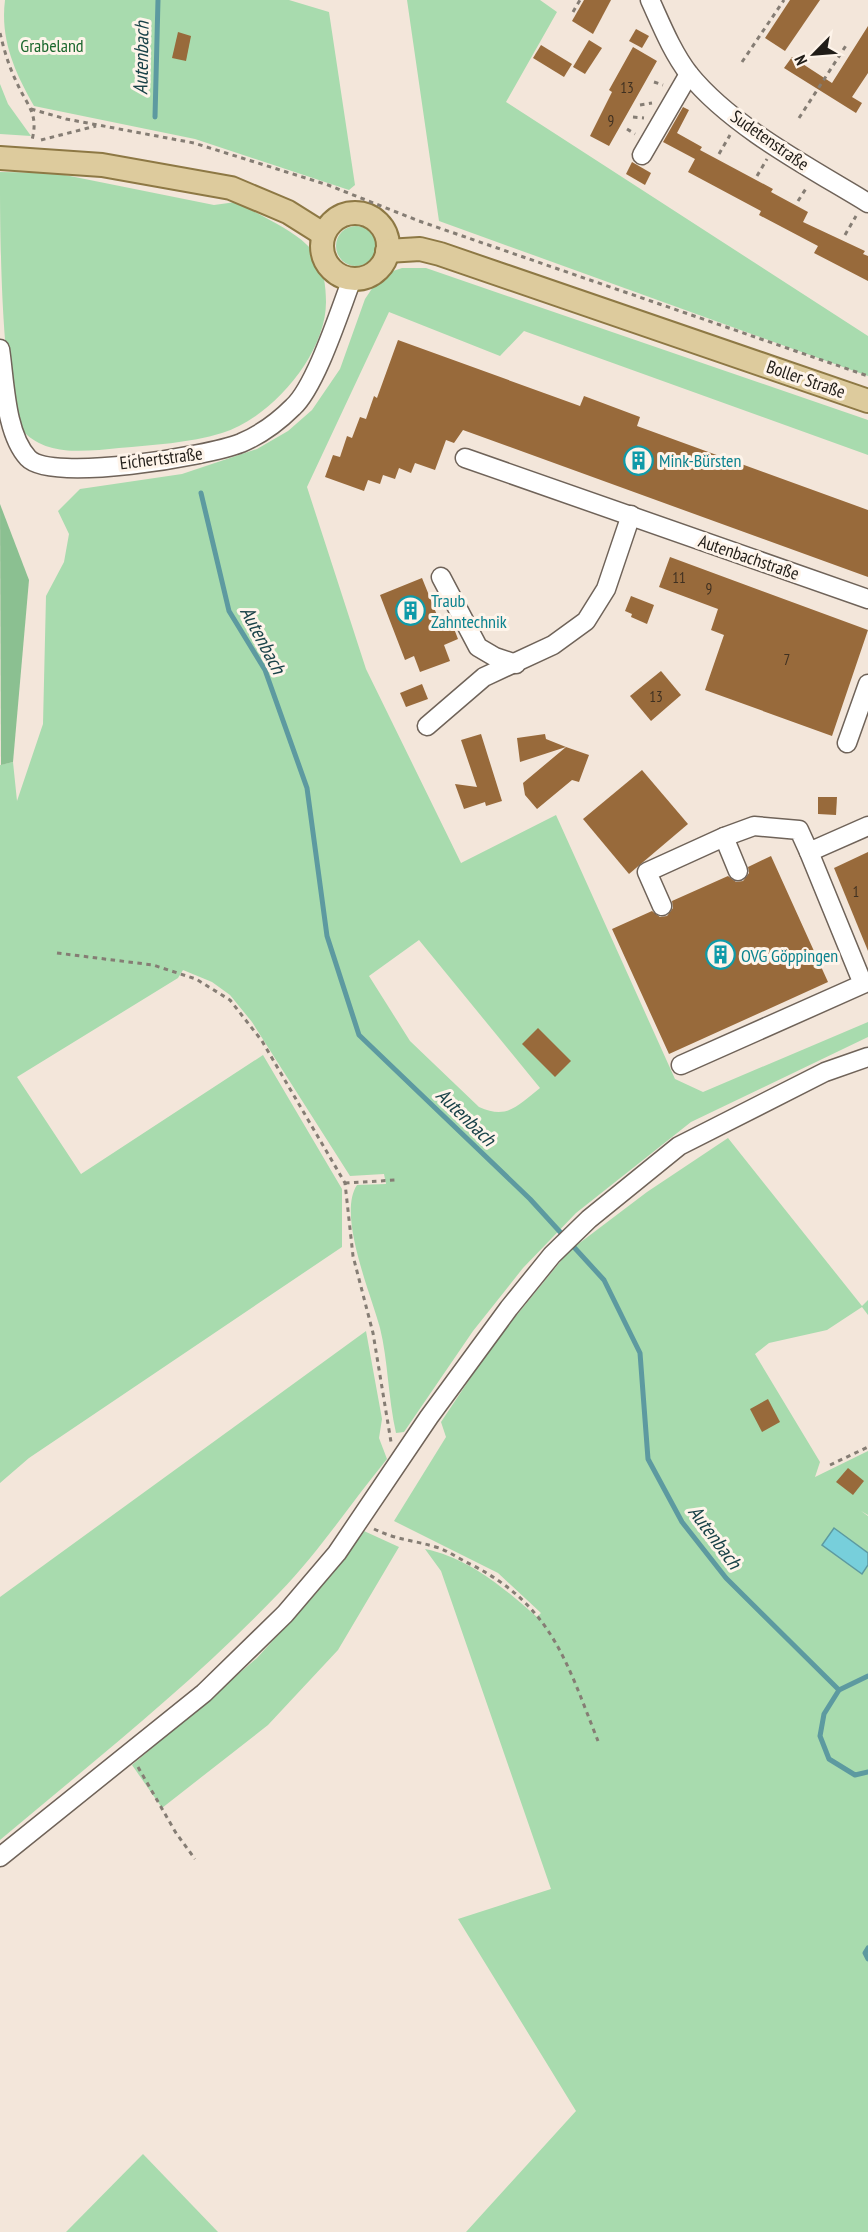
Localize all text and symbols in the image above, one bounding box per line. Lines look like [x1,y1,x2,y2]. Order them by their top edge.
water label: Autenbach [127,20,155,95]
north arrow [784,24,844,84]
park label: Grabeland [20,34,84,57]
text: N [790,52,811,68]
house number: 13 [620,78,634,97]
street label: Sudetenstraße [726,105,814,175]
house number: 9 [608,111,614,130]
street label: Boller Straße [764,355,848,403]
street label: Eichertstraße [118,442,204,474]
building icon: Mink-Bürsten [622,444,654,476]
place label: Mink-Bürsten [659,449,741,472]
street label: Autenbachstraße [696,529,802,585]
house number: 11 [672,568,686,587]
house number: 9 [706,579,712,598]
place label: Traub Zahntechnik [431,589,507,633]
building icon: Traub Zahntechnik [394,594,426,626]
water label: Autenbach [234,602,292,679]
house number: 7 [784,650,790,669]
house number: 13 [649,687,663,706]
house number: 1 [853,882,859,901]
building icon: OVG Göppingen [704,939,736,971]
place label: OVG Göppingen [741,944,838,967]
water label: Autenbach [431,1082,502,1153]
water label: Autenbach [683,1500,748,1575]

